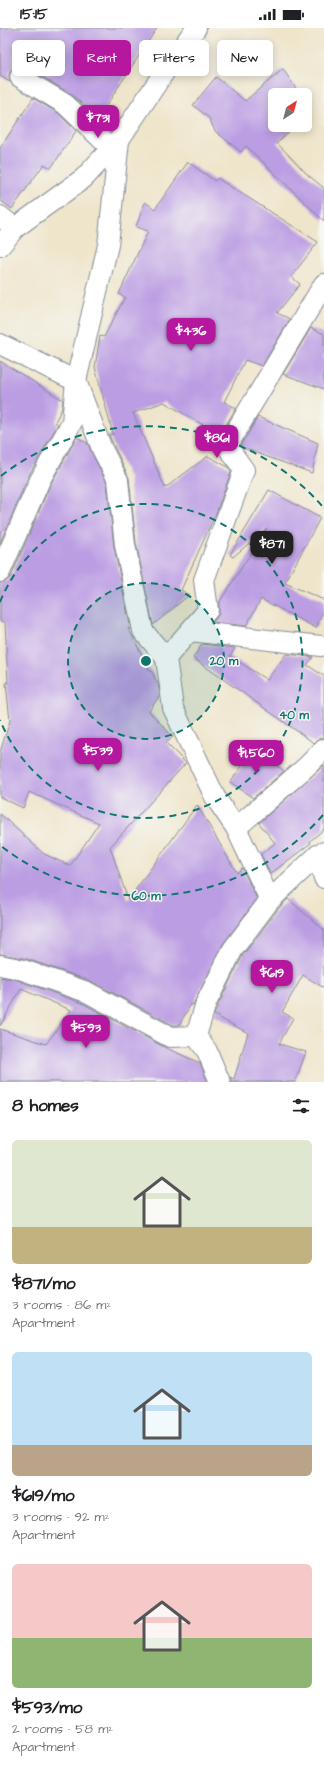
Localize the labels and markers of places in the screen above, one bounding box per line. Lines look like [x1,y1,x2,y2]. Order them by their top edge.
pin: $731 [74,105,122,139]
pin: $436 [167,318,215,352]
pin: $861 [193,425,241,459]
pin: $871 [248,531,296,565]
centre of rings [139,654,153,668]
pin: $539 [74,738,122,772]
pin: $1,560 [223,740,289,774]
pin: $619 [248,960,296,994]
pin: $593 [62,1015,110,1049]

